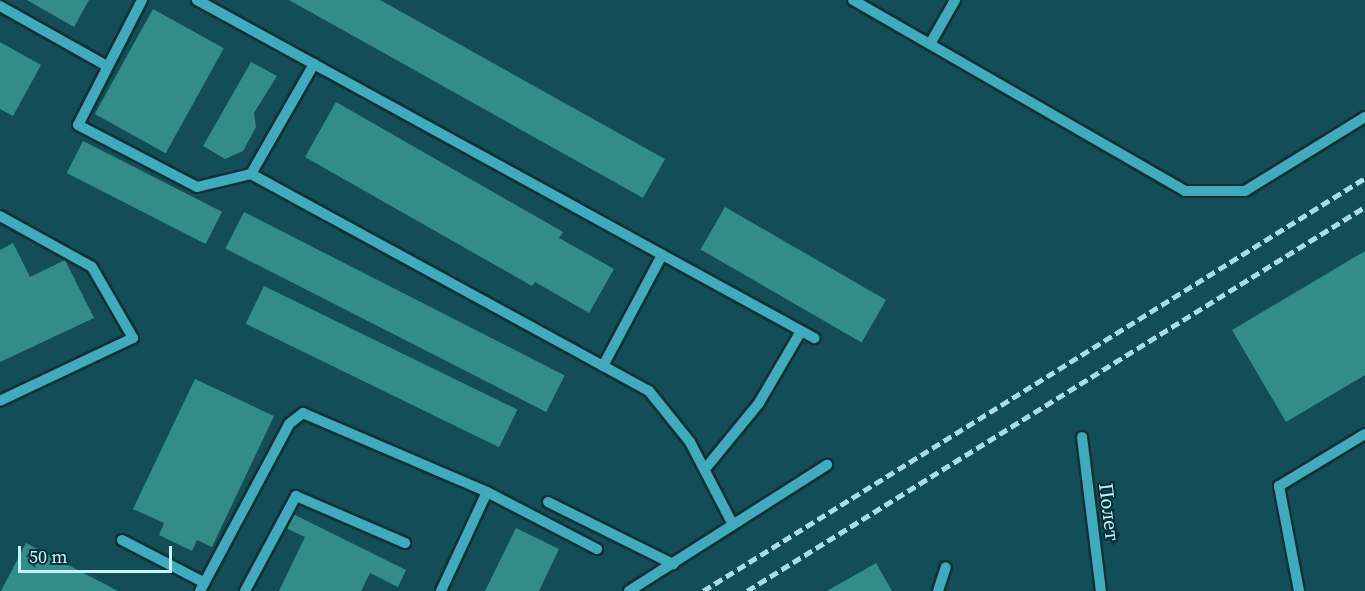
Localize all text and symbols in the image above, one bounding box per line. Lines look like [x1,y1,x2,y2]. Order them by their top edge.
street label: Полет [1094,482,1124,542]
scale bar [21,534,176,572]
text: 50 m [29,544,67,569]

